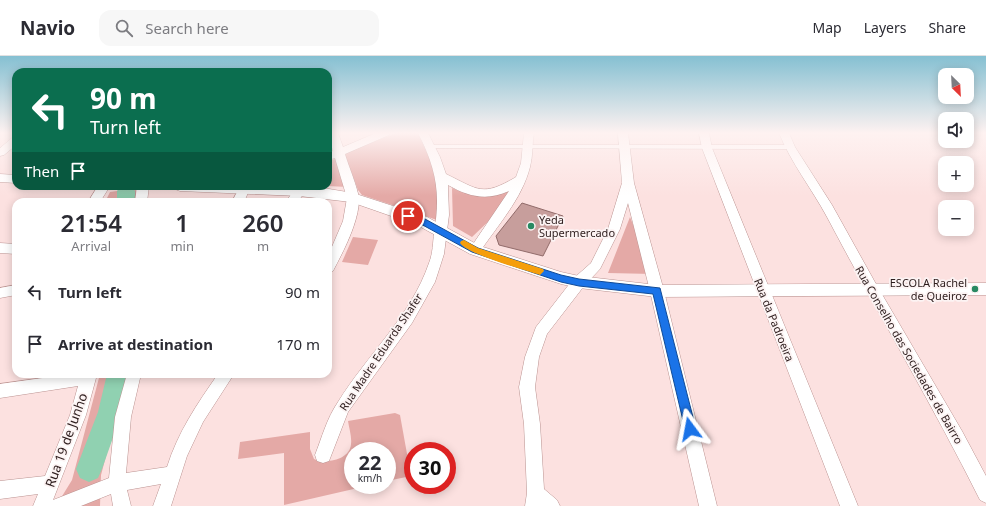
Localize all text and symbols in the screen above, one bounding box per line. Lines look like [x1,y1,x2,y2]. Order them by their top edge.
search box [99,10,379,46]
text: Navio [20,15,75,41]
icon: search [113,17,135,39]
text: Search here [145,18,229,38]
text: Map [813,18,842,37]
text: Layers [864,18,906,37]
text: Share [928,18,966,37]
north arrow [938,68,974,104]
map controls [938,68,974,236]
text: 90 m [90,79,157,117]
icon: left [24,84,76,136]
button: sound [938,112,974,148]
text: Turn left [90,115,161,139]
button: + [938,156,974,192]
icon: arrive [67,160,89,182]
text: Then [24,161,59,181]
pin [391,199,425,233]
button: − [938,200,974,236]
icon: arrive [397,205,419,227]
text: 21:54 [60,206,122,239]
text: 1 [175,206,189,239]
text: 260 [242,206,284,239]
place label: Yeda Supermercado [539,212,615,240]
marker: Yeda Supermercado [526,221,536,231]
text: Arrival [71,237,111,255]
text: min [170,237,194,255]
text: m [257,237,269,255]
street label: Rua Conselho das Sociedades de Bairro [852,263,967,447]
place label: ESCOLA Rachel de Queiroz [890,275,967,303]
street label: Rua da Padroeira [751,276,798,364]
icon: left [24,281,46,303]
text: Turn left [58,282,122,302]
text: 90 m [285,282,320,302]
marker: ESCOLA Rachel de Queiroz [970,284,980,294]
street label: Rua Madre Eduarda Shafer [336,290,426,413]
icon: arrive [24,333,46,355]
text: Arrive at destination [58,334,213,354]
text: 170 m [276,334,320,354]
street label: Rua 19 de Junho [41,390,91,490]
position arrow [669,408,711,450]
speed limit sign: 30 [404,442,456,494]
text: 22 [359,449,381,476]
text: km/h [358,471,382,485]

